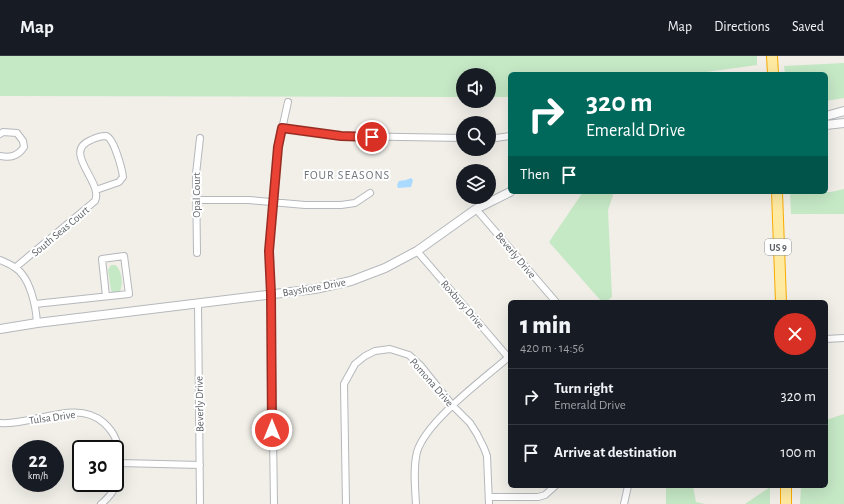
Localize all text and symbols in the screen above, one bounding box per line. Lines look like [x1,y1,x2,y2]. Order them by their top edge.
text: Map [20,18,54,37]
text: Map [668,20,692,34]
text: Directions [714,20,770,34]
text: Saved [792,20,824,34]
map controls [456,68,496,204]
button: sound [456,68,496,108]
icon: right [520,88,572,140]
text: 320 m [586,89,653,117]
button: search [456,116,496,156]
pin [355,120,389,154]
text: Emerald Drive [586,122,685,140]
icon: arrive [361,126,383,148]
button: layers [456,164,496,204]
icon: arrive [558,164,580,186]
text: Then [520,167,550,182]
district label: FOUR SEASONS [304,169,390,181]
street label: Opal Court [191,172,202,218]
street label: South Seas Court [29,204,92,259]
street label: Beverly Drive [493,230,538,280]
road number: US 9 [765,239,791,255]
street label: Bayshore Drive [282,277,347,298]
street label: Roxbury Drive [439,278,486,331]
button: close [774,313,816,355]
text: 1 min [520,314,571,338]
text: 420 m · 14:56 [520,342,584,355]
street label: Pomona Drive [408,356,455,409]
street label: Beverly Drive [194,376,205,432]
text: Turn right [554,381,613,396]
icon: right [520,386,542,408]
text: 320 m [781,389,816,404]
text: Emerald Drive [554,399,626,412]
street label: Tulsa Drive [28,409,76,426]
position arrow [251,409,293,451]
speed limit sign: 30 [72,440,124,492]
icon: arrive [520,442,542,464]
text: Arrive at destination [554,445,677,460]
text: 100 m [781,445,816,460]
text: 22 [29,451,47,471]
text: km/h [28,471,48,481]

